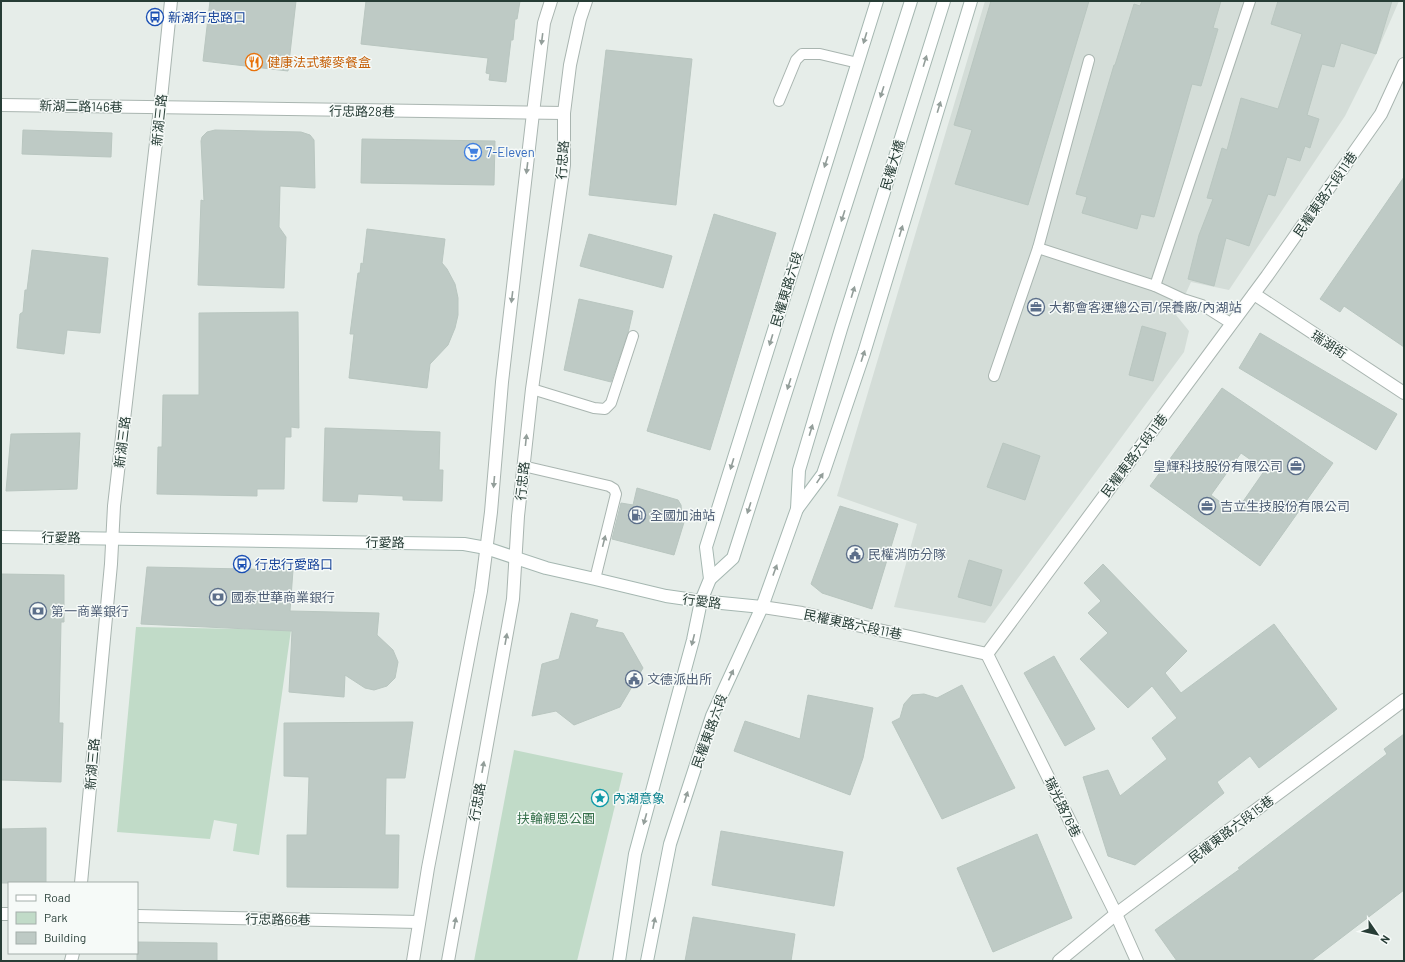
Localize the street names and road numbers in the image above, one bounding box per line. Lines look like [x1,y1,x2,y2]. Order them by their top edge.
street label: 新湖三路 [148,93,170,147]
street label: 新湖二路146巷 [39,97,123,115]
street label: 行忠路28巷 [329,102,395,120]
street label: 民權大橋 [877,138,907,192]
street label: 行忠路 [553,140,571,180]
street label: 民權東路六段11巷 [1290,148,1360,240]
street label: 民權東路六段 [767,249,805,329]
street label: 瑞湖街 [1308,327,1350,361]
street label: 民權東路六段11巷 [1097,410,1171,500]
street label: 新湖三路 [111,415,133,469]
street label: 行忠路 [512,461,532,501]
street label: 行愛路 [41,529,81,545]
street label: 行愛路 [365,534,405,550]
street label: 行愛路 [682,591,722,611]
street label: 民權東路六段11巷 [802,606,904,642]
street label: 民權東路六段 [688,692,730,770]
street label: 新湖三路 [82,737,102,791]
street label: 瑞光路76巷 [1042,774,1084,840]
street label: 行忠路 [466,781,488,823]
street label: 民權東路六段15巷 [1185,792,1277,866]
street label: 行忠路66巷 [245,910,311,928]

